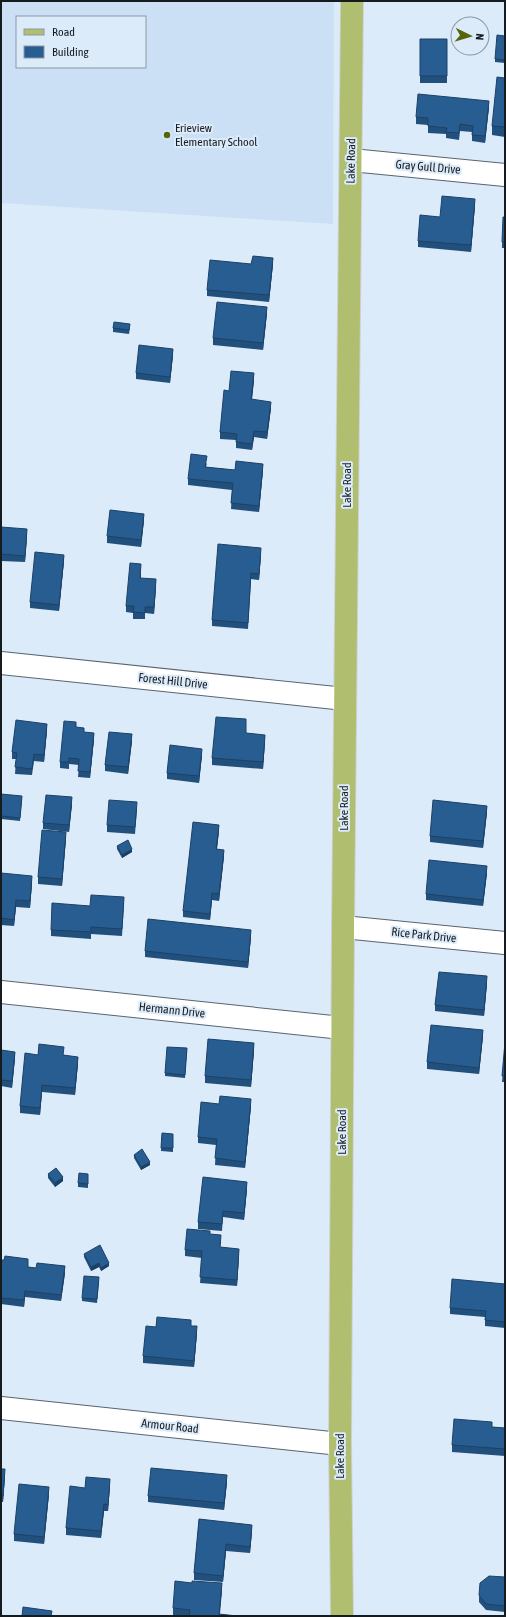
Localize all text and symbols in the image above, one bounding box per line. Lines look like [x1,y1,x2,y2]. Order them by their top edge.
legend [16,16,146,68]
north arrow [450,16,490,56]
text: Road [52,25,75,39]
text: N [474,33,486,41]
text: Building [52,45,90,59]
place label: Erieview Elementary School [175,121,258,149]
marker: Erieview Elementary School [162,130,172,140]
street label: Lake Road [344,138,358,184]
street label: Gray Gull Drive [395,157,461,177]
street label: Lake Road [340,462,354,508]
street label: Forest Hill Drive [138,670,208,692]
street label: Lake Road [337,785,351,831]
street label: Rice Park Drive [391,925,457,945]
street label: Hermann Drive [138,1000,206,1020]
street label: Lake Road [335,1109,349,1155]
street label: Armour Road [141,1416,199,1436]
street label: Lake Road [333,1433,347,1479]

